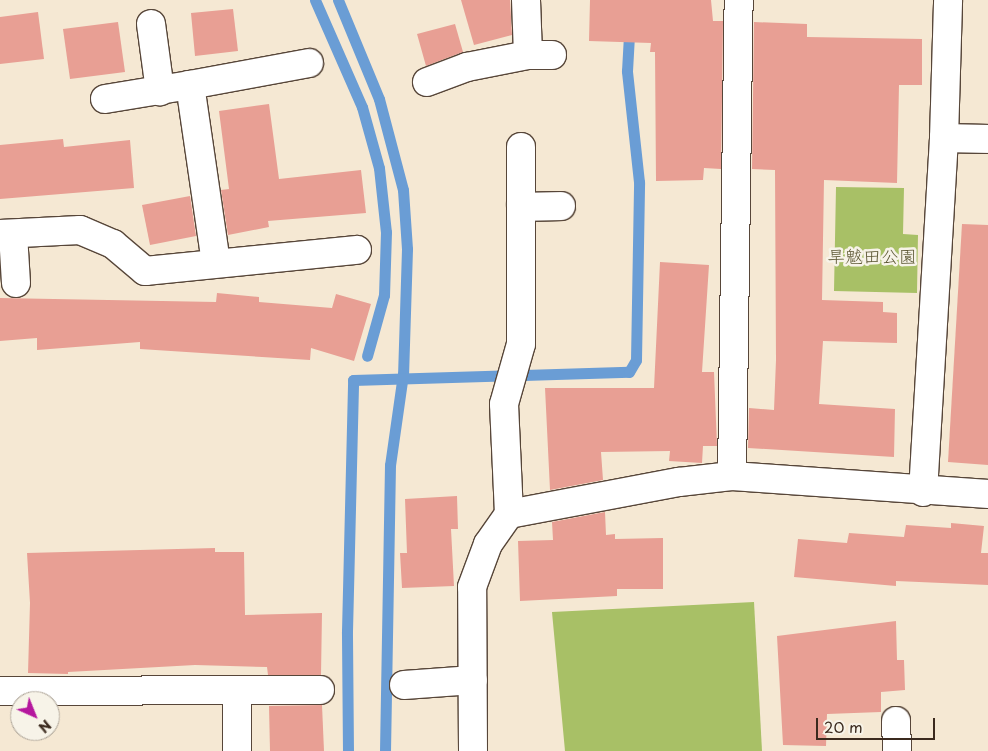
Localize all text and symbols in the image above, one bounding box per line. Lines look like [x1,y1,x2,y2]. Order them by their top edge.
park label: 旱魃田公園 [827,245,917,267]
north arrow [10,691,60,741]
scale bar [818,708,937,740]
text: N [34,715,56,738]
text: 20 m [824,715,863,738]

